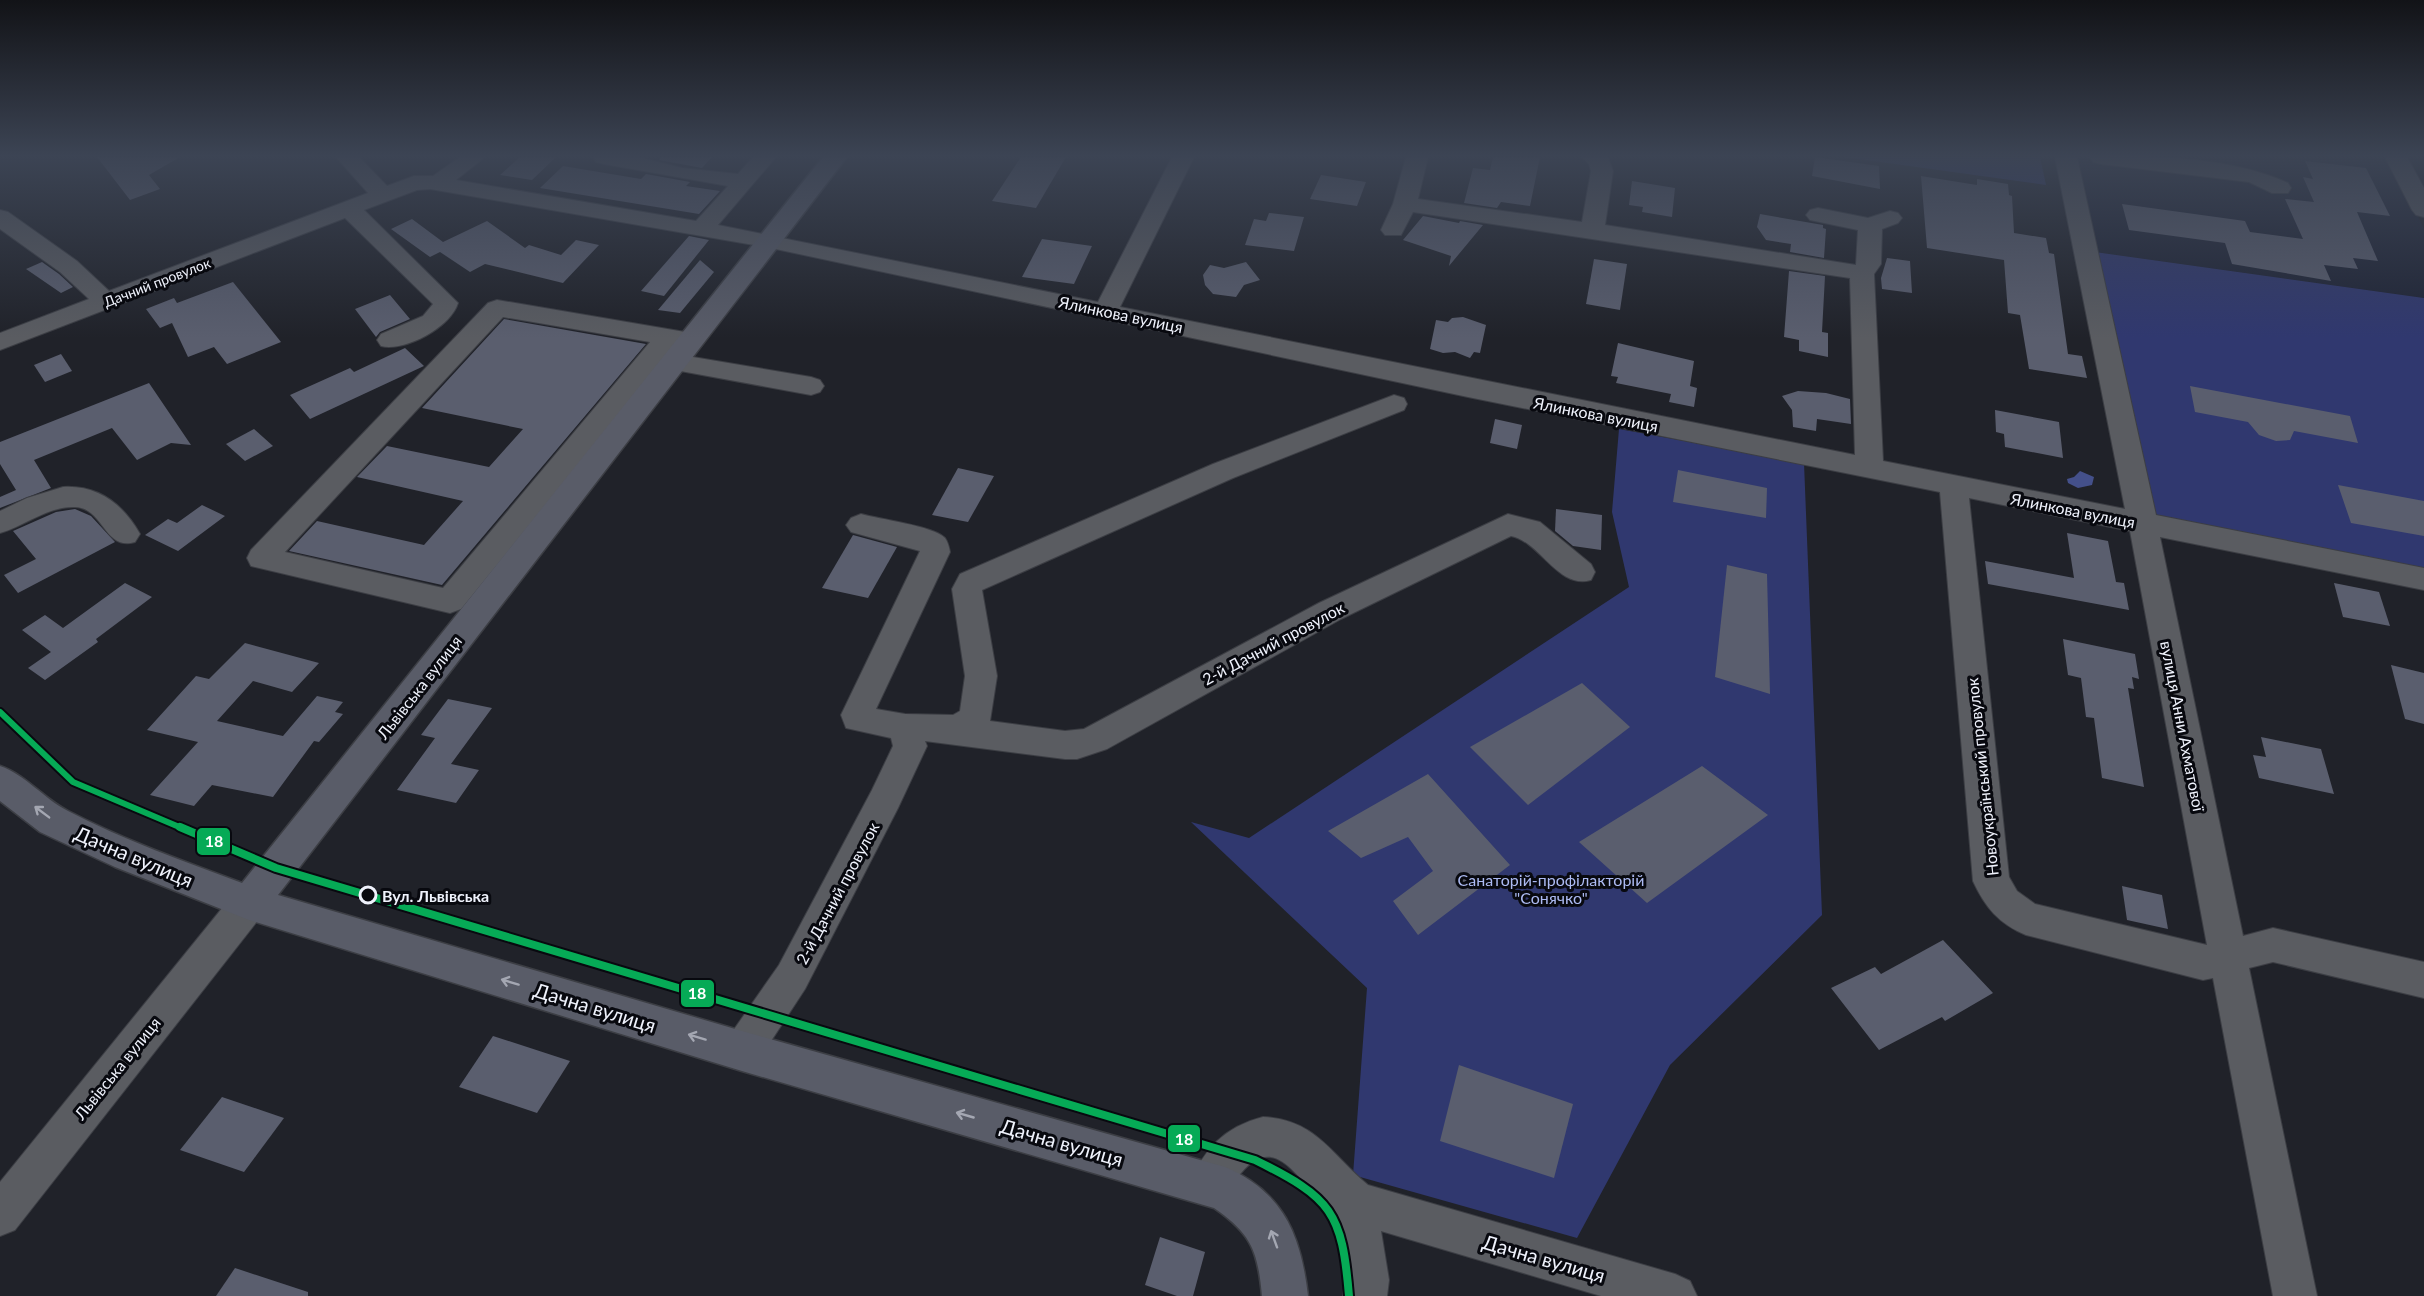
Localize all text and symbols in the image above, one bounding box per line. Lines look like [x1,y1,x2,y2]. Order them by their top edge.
street label: Дачний провулок [101,254,214,310]
street label: Ялинкова вулиця [1056,291,1185,336]
street label: Ялинкова вулиця [1531,392,1660,435]
street label: Ялинкова вулиця [2008,488,2137,531]
street label: 2-й Дачний провулок [1199,597,1348,688]
street label: Львівська вулиця [372,632,465,743]
street label: вулиця Анни Ахматової [2157,639,2209,814]
street label: Новоукраїнський провулок [1962,676,2002,877]
one-way arrow [34,806,50,819]
street label: 2-й Дачний провулок [792,818,883,967]
street label: Дачна вулиця [71,820,197,892]
line badge: 18 [196,827,231,856]
text: 18 [205,831,223,850]
park label: Санаторій-профілакторій "Сонячко" [1458,870,1644,907]
marker: Вул. Львівська [359,886,377,904]
place label: Вул. Львівська [382,886,489,905]
one-way arrow [501,976,520,987]
street label: Дачна вулиця [531,977,659,1037]
line badge: 18 [680,979,715,1008]
text: 18 [688,983,706,1002]
street label: Львівська вулиця [69,1013,164,1124]
one-way arrow [688,1031,707,1042]
one-way arrow [956,1109,975,1120]
street label: Дачна вулиця [998,1113,1126,1171]
line badge: 18 [1167,1124,1201,1153]
text: 18 [1175,1129,1193,1148]
street label: Дачна вулиця [1480,1229,1608,1287]
one-way arrow [1268,1230,1279,1249]

